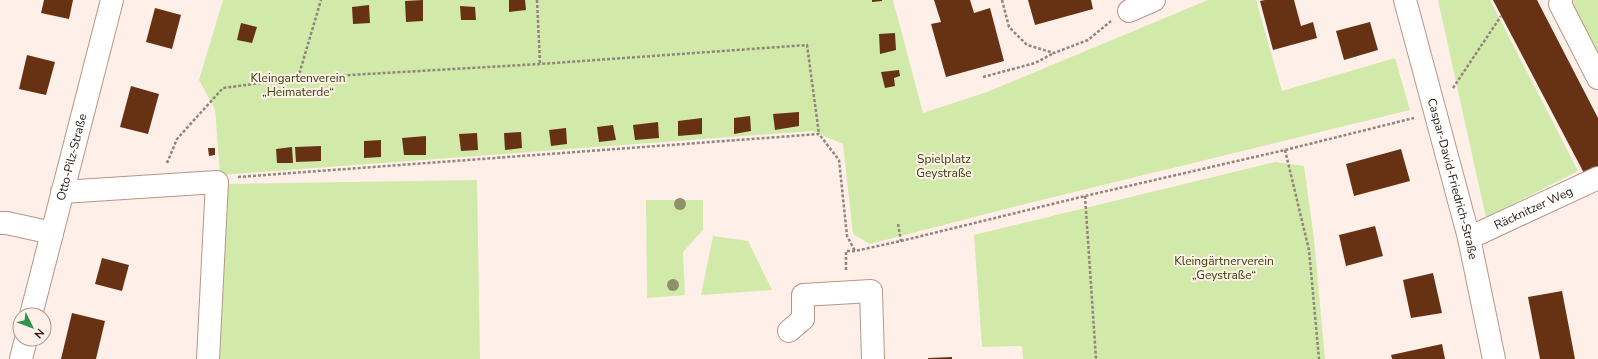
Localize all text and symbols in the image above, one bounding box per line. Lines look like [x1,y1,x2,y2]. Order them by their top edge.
park label: Kleingartenverein „Heimaterde“ [251,70,345,100]
street label: Caspar-David-Friedrich-Straße [1424,96,1481,261]
street label: Otto-Pilz-Straße [53,112,90,202]
park label: Spielplatz Geystraße [916,151,972,181]
street label: Räcknitzer Weg [1491,183,1575,233]
park label: Kleingärtnerverein „Geystraße“ [1174,253,1274,283]
north arrow [12,307,52,347]
text: N [31,325,47,341]

